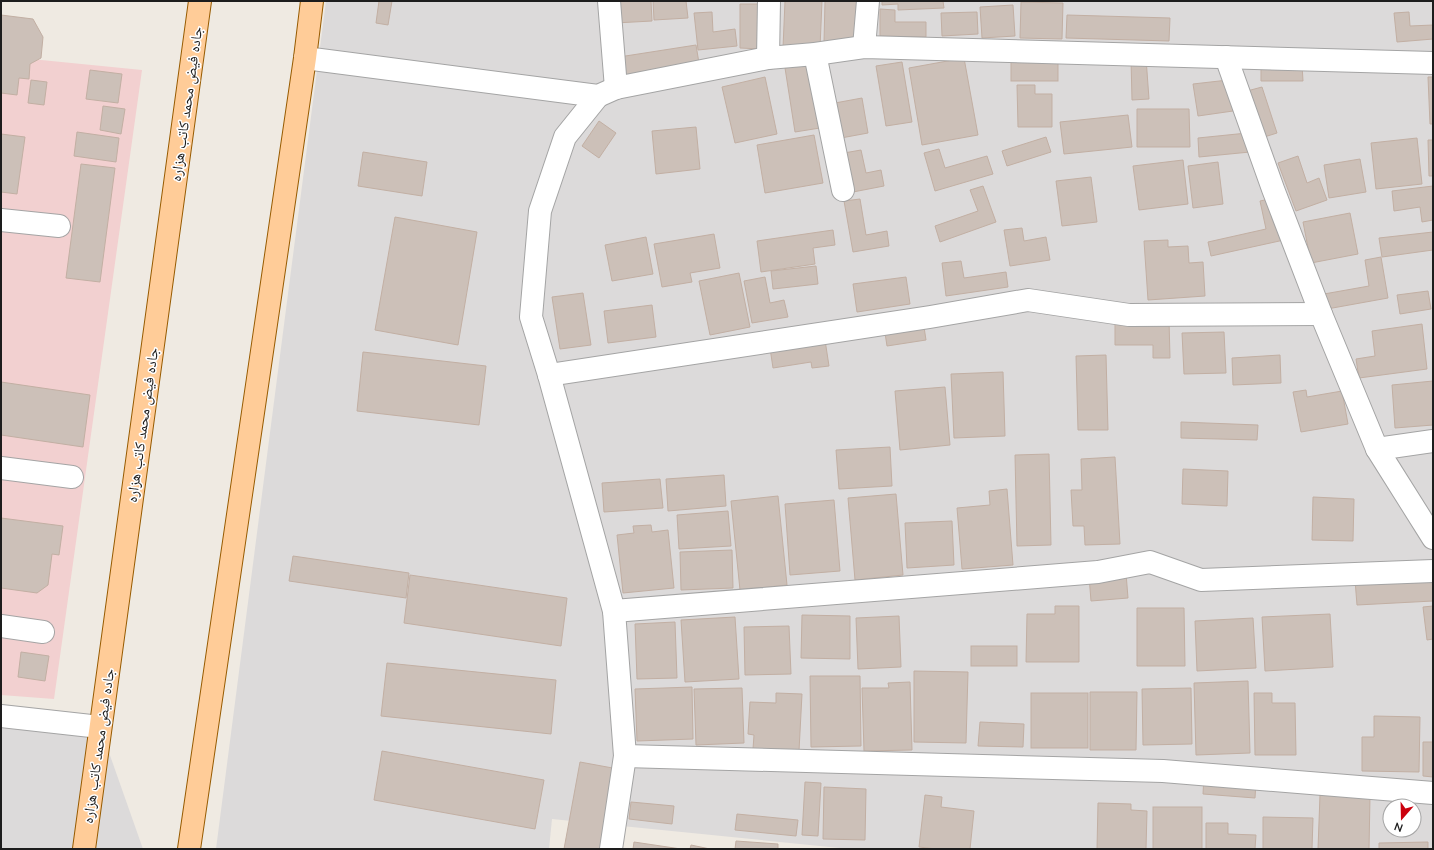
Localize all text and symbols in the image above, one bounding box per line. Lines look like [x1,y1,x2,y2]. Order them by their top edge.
street label: جاده فیض محمد کاتب هزاره [166,25,207,183]
street label: جاده فیض محمد کاتب هزاره [122,346,163,504]
street label: جاده فیض محمد کاتب هزاره [78,667,119,825]
north arrow [1382,798,1422,838]
text: N [1392,819,1405,835]

